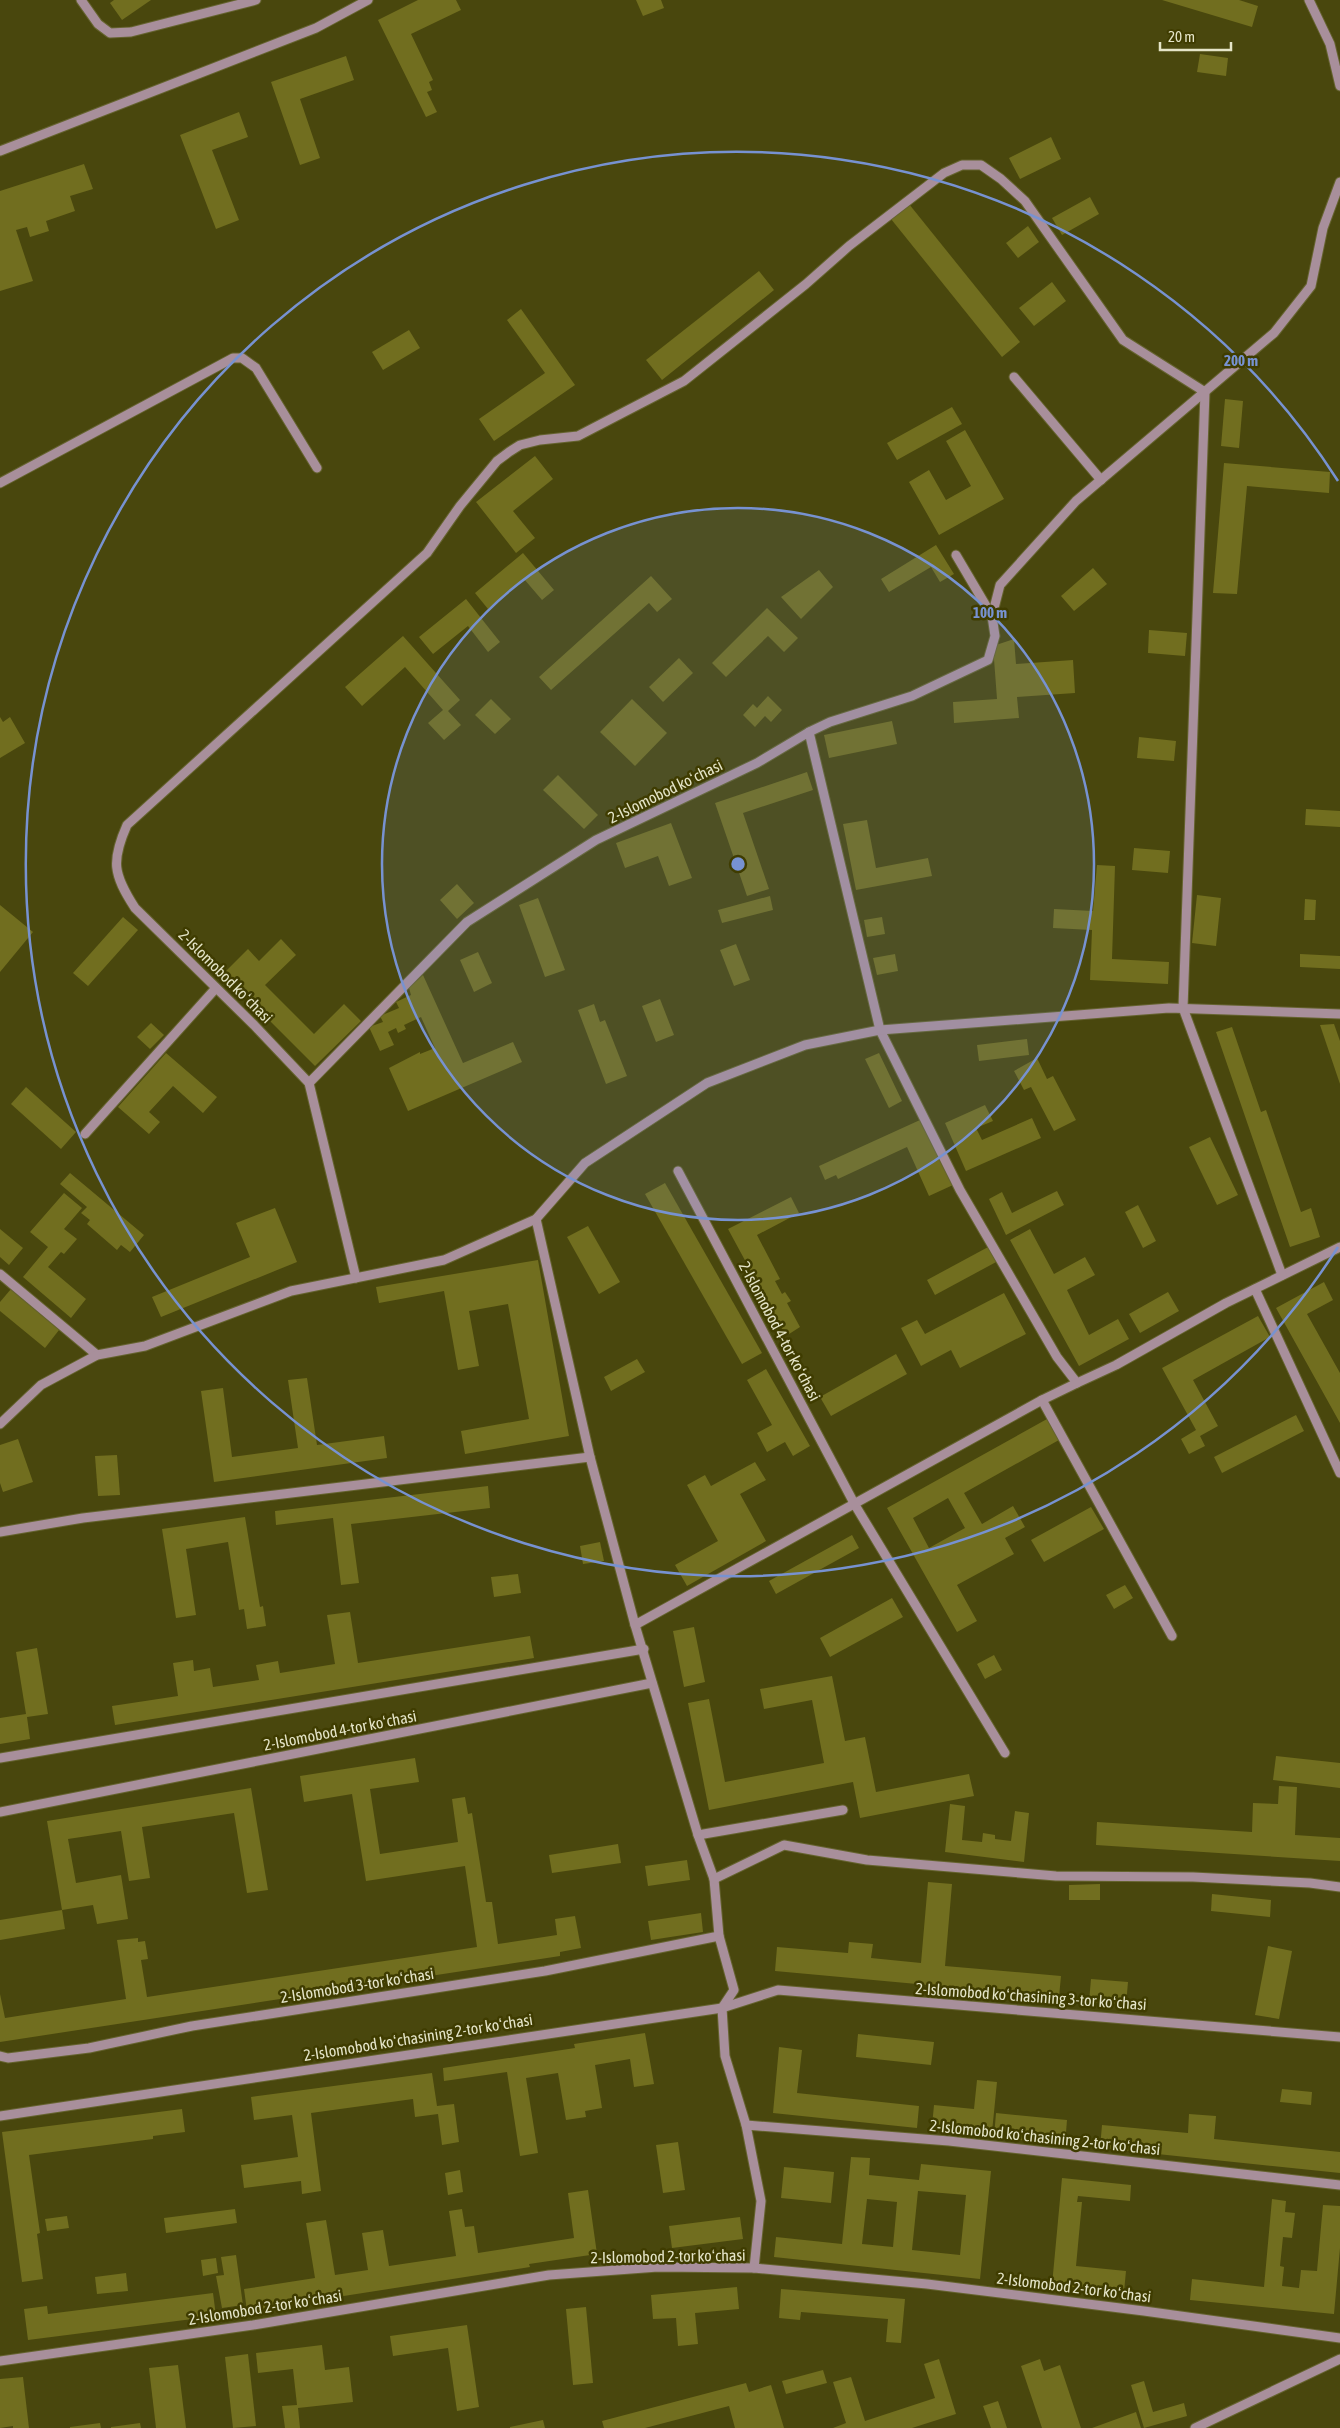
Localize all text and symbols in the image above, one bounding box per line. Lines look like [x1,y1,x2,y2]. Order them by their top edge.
scale bar [1160,20,1231,52]
text: 20 m [1168,28,1195,45]
text: 200 m [1224,352,1258,369]
text: 100 m [973,604,1007,621]
street label: 2-Islomobod koʻchasi [605,756,725,826]
centre of rings [729,855,747,873]
street label: 2-Islomobod koʻchasi [175,925,277,1027]
street label: 2-Islomobod 4-tor koʻchasi [736,1258,824,1404]
street label: 2-Islomobod 4-tor koʻchasi [262,1706,418,1754]
street label: 2-Islomobod 3-tor koʻchasi [279,1964,435,2006]
street label: 2-Islomobod koʻchasining 3-tor koʻchasi [915,1979,1147,2014]
street label: 2-Islomobod koʻchasining 2-tor koʻchasi [302,2010,534,2065]
street label: 2-Islomobod koʻchasining 2-tor koʻchasi [929,2116,1161,2159]
street label: 2-Islomobod 2-tor koʻchasi [590,2246,746,2266]
street label: 2-Islomobod 2-tor koʻchasi [996,2269,1152,2305]
street label: 2-Islomobod 2-tor koʻchasi [187,2286,343,2328]

